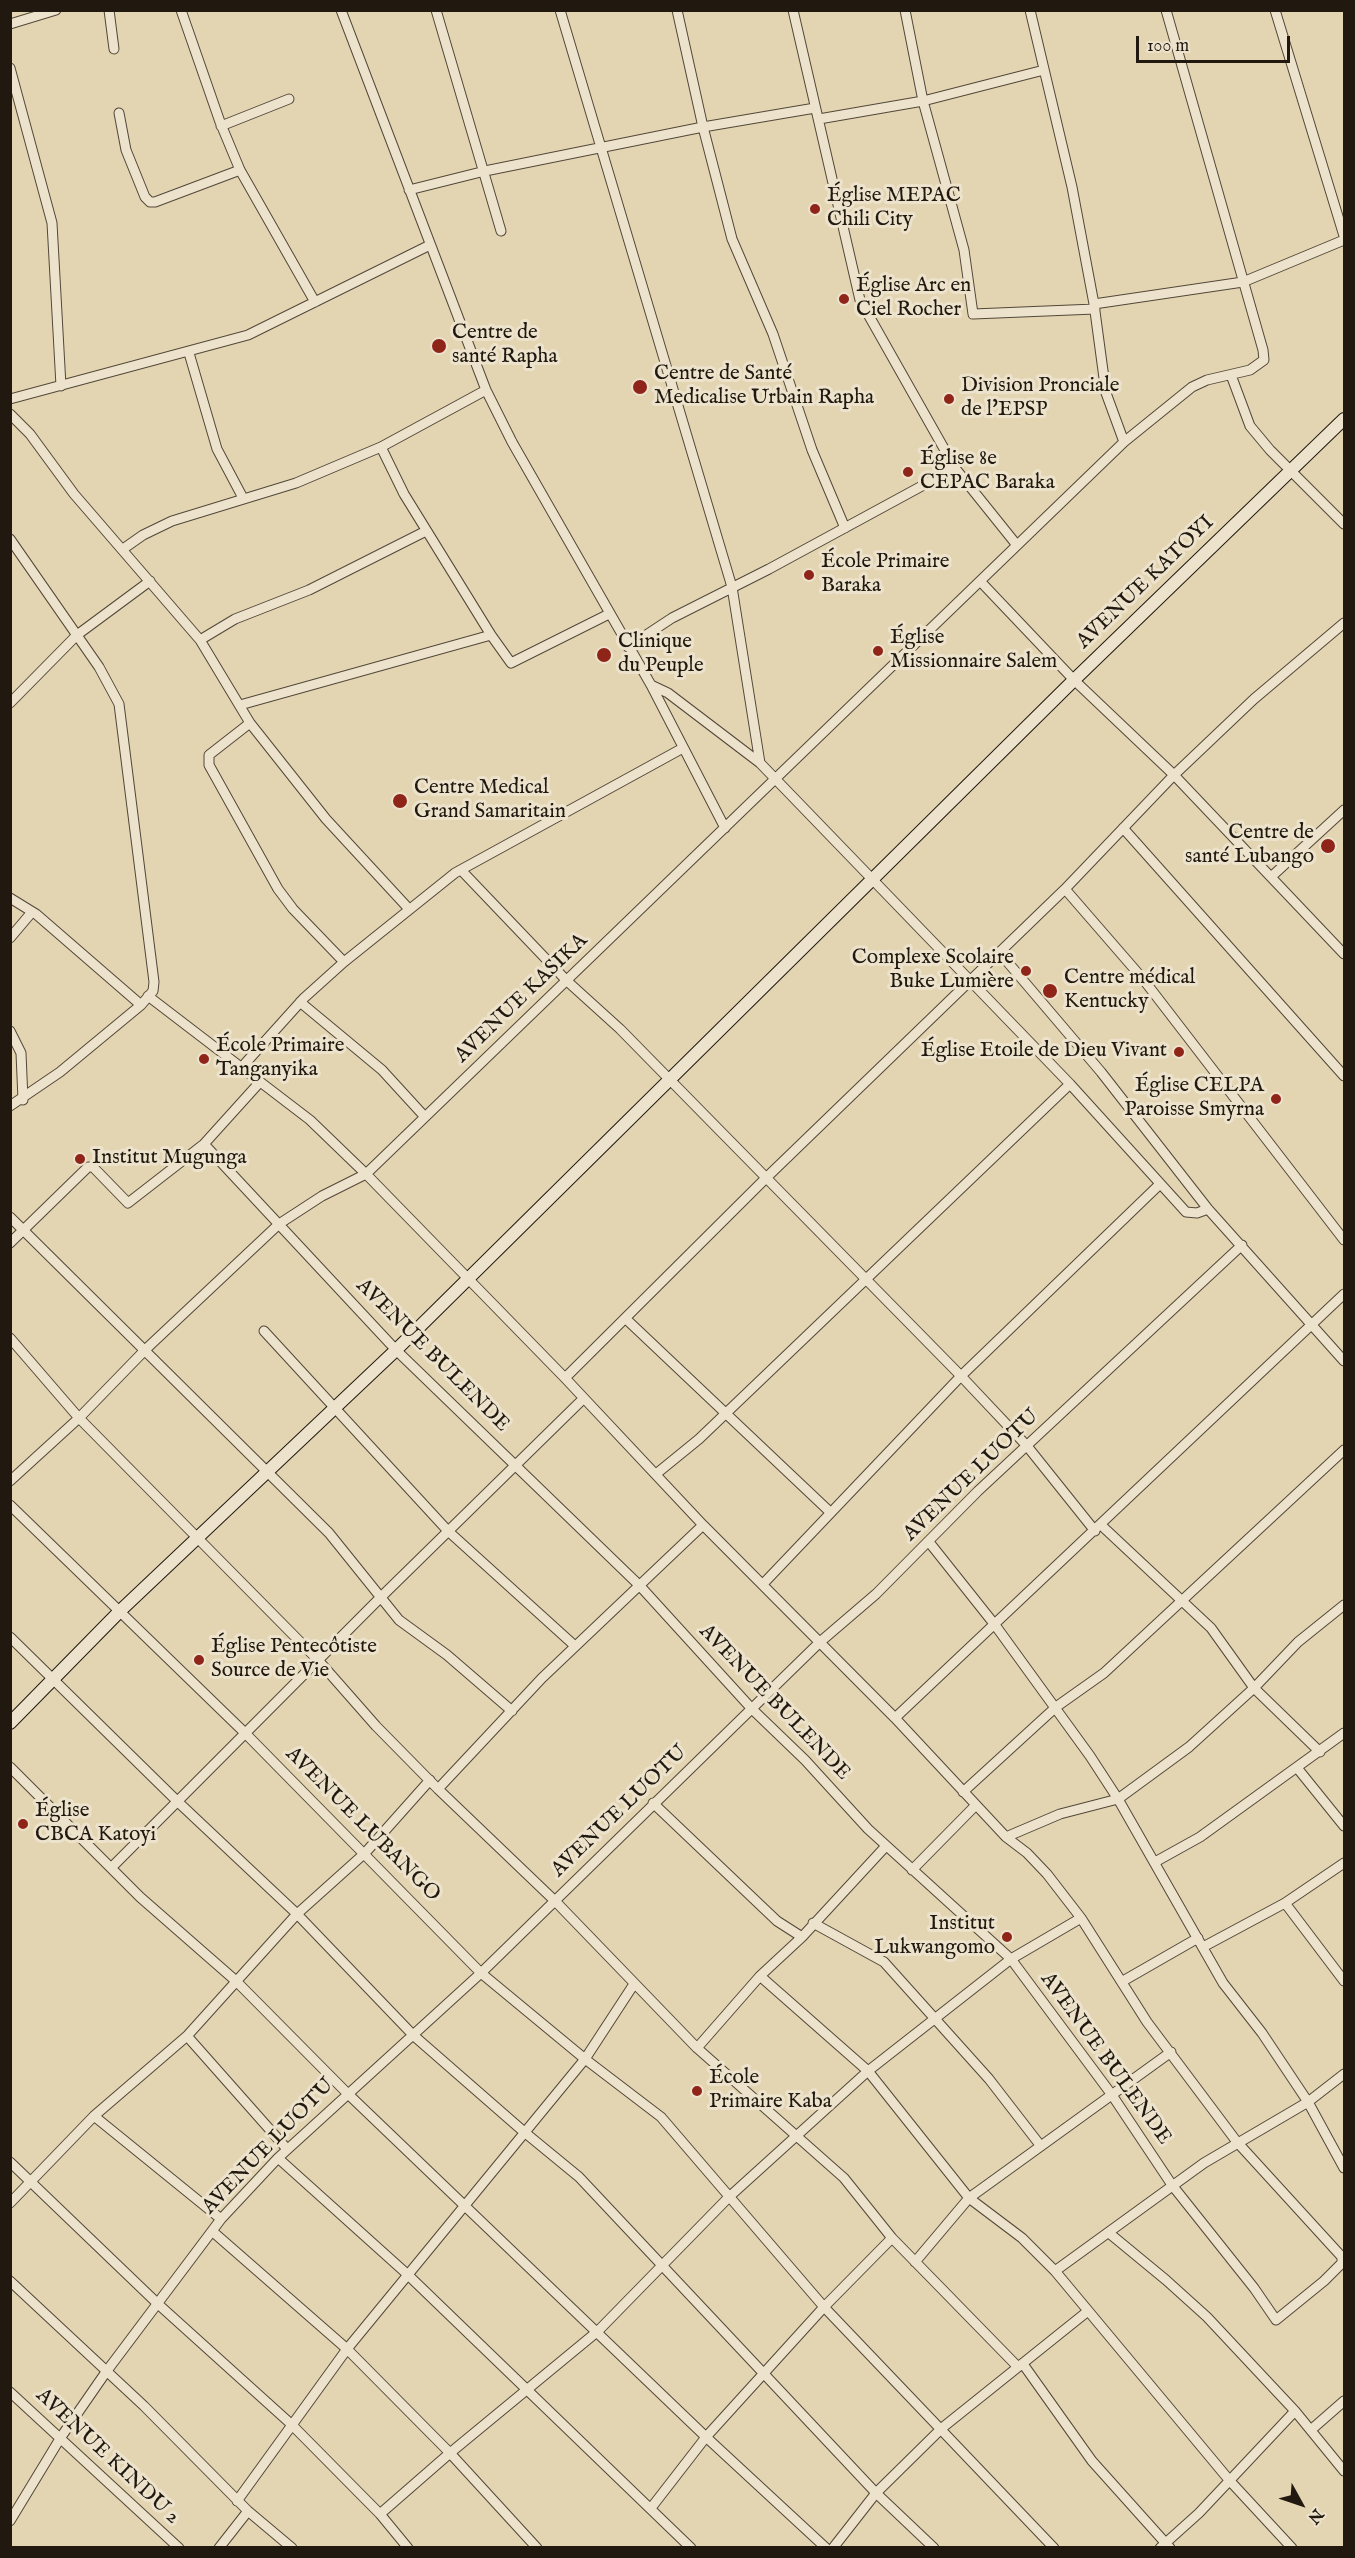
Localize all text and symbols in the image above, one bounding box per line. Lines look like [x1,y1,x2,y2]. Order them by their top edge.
scale bar [1139,24,1294,62]
text: 100 m [1147,35,1189,58]
place label: Église MEPAC Chili City [827,184,961,234]
marker: Église MEPAC Chili City [808,202,822,216]
place label: Église Arc en Ciel Rocher [856,274,971,324]
marker: Église Arc en Ciel Rocher [837,292,851,306]
place label: Centre de santé Rapha [452,321,557,371]
marker: Centre de santé Rapha [430,337,448,355]
place label: Centre de Santé Medicalise Urbain Rapha [654,362,874,412]
place label: Division Pronciale de l'EPSP [961,374,1119,424]
marker: Centre de Santé Medicalise Urbain Rapha [631,378,649,396]
marker: Division Pronciale de l'EPSP [942,392,956,406]
place label: Église 8e CEPAC Baraka [920,447,1055,497]
marker: Église 8e CEPAC Baraka [901,465,915,479]
street label: AVENUE KATOYI [1072,511,1220,655]
place label: École Primaire Baraka [821,550,949,600]
marker: École Primaire Baraka [802,568,816,582]
place label: Église Missionnaire Salem [890,626,1057,676]
place label: Clinique du Peuple [618,630,704,680]
marker: Église Missionnaire Salem [871,644,885,658]
marker: Clinique du Peuple [595,646,613,664]
place label: Centre Medical Grand Samaritain [414,776,566,826]
marker: Centre Medical Grand Samaritain [391,792,409,810]
place label: Centre de santé Lubango [1185,821,1314,871]
marker: Centre de santé Lubango [1319,837,1337,855]
street label: AVENUE KASIKA [450,929,594,1069]
place label: Complexe Scolaire Buke Lumière [852,946,1014,996]
marker: Complexe Scolaire Buke Lumière [1019,964,1033,978]
place label: Centre médical Kentucky [1064,966,1195,1016]
marker: Centre médical Kentucky [1041,982,1059,1000]
place label: École Primaire Tanganyika [216,1034,344,1084]
place label: Église Etoile de Dieu Vivant [921,1039,1167,1065]
marker: Église Etoile de Dieu Vivant [1172,1045,1186,1059]
marker: École Primaire Tanganyika [197,1052,211,1066]
place label: Église CELPA Paroisse Smyrna [1124,1074,1264,1124]
marker: Église CELPA Paroisse Smyrna [1269,1092,1283,1106]
place label: Institut Mugunga [92,1146,247,1172]
marker: Institut Mugunga [73,1152,87,1166]
street label: AVENUE BULENDE [350,1274,514,1438]
street label: AVENUE LUOTU [899,1405,1045,1547]
street label: AVENUE BULENDE [693,1620,855,1786]
place label: Église Pentecôtiste Source de Vie [211,1635,377,1685]
marker: Église Pentecôtiste Source de Vie [192,1653,206,1667]
street label: AVENUE LUOTU [547,1741,693,1883]
street label: AVENUE LUBANGO [279,1742,445,1908]
place label: Église CBCA Katoyi [35,1799,156,1849]
marker: Église CBCA Katoyi [16,1817,30,1831]
place label: Institut Lukwangomo [874,1912,995,1962]
marker: Institut Lukwangomo [1000,1930,1014,1944]
street label: AVENUE BULENDE [1034,1968,1176,2150]
place label: École Primaire Kaba [709,2066,832,2116]
street label: AVENUE LUOTU [198,2074,340,2220]
marker: École Primaire Kaba [690,2084,704,2098]
street label: AVENUE KINDU 2 [30,2384,184,2530]
north arrow [1271,2474,1331,2534]
text: N [1303,2504,1327,2527]

